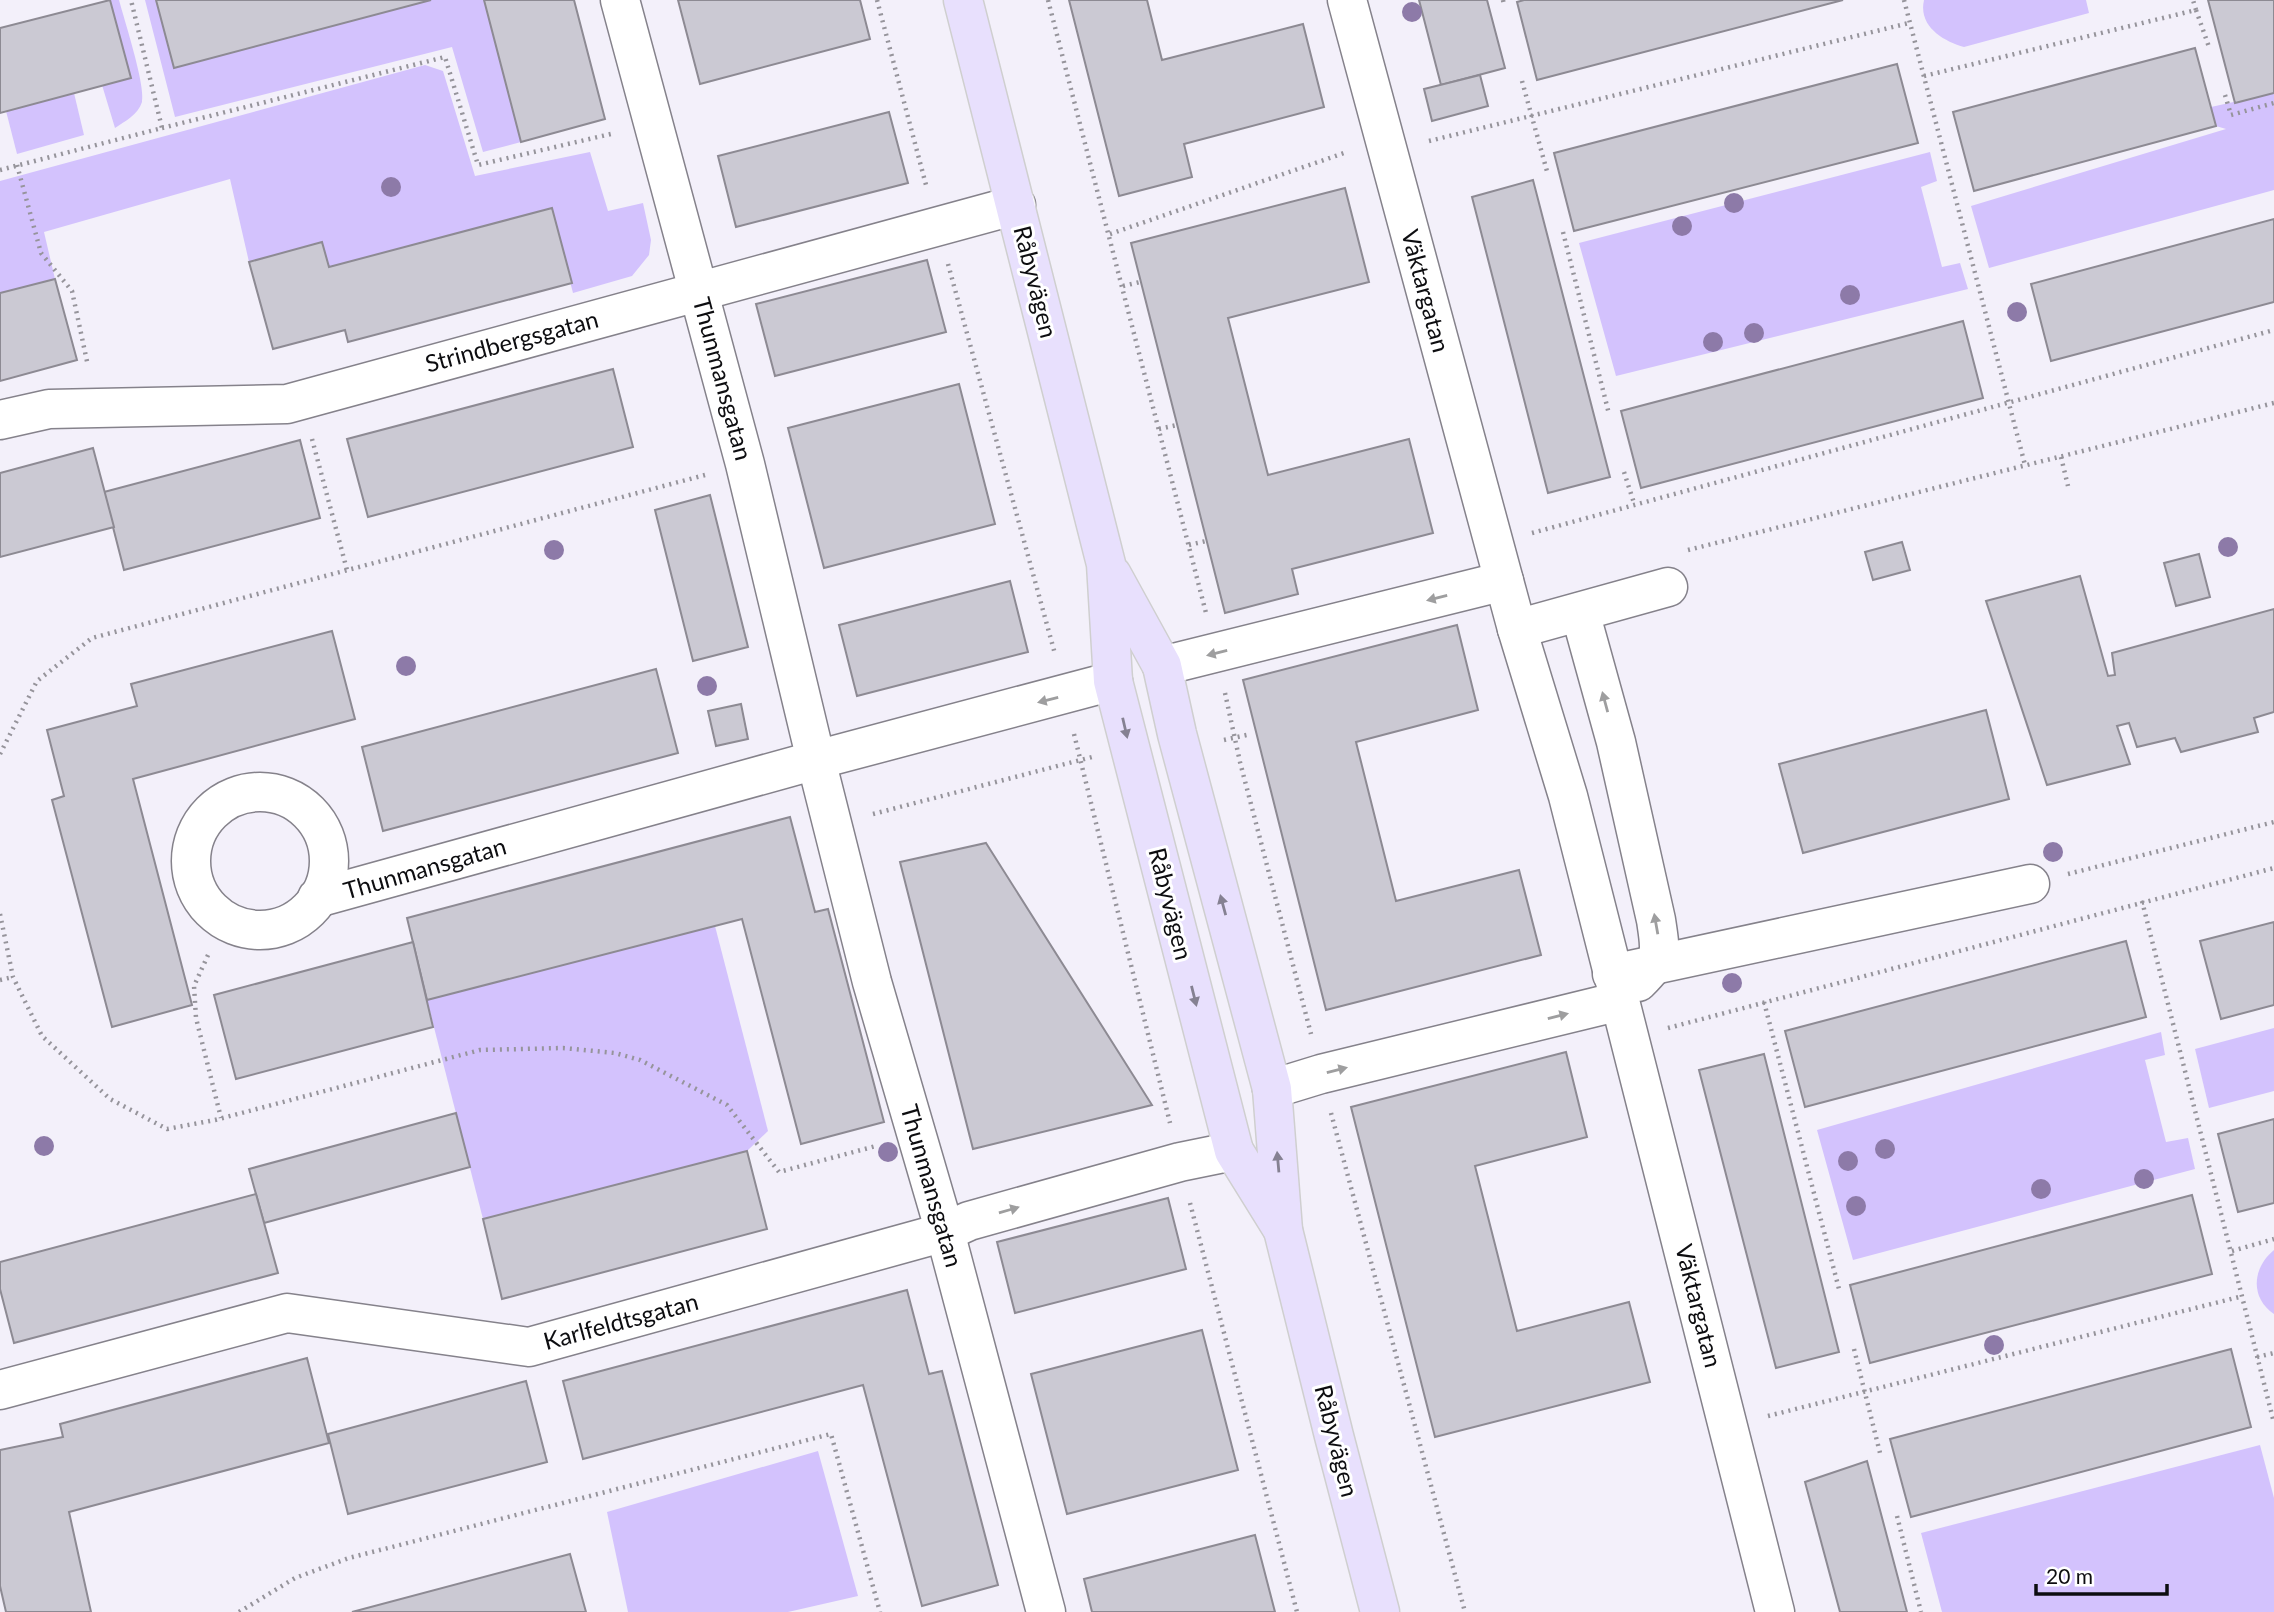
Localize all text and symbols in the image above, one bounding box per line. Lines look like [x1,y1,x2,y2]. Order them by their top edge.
street label: Råbyvägen [1009,222,1064,341]
street label: Väktargatan [1396,226,1457,355]
street label: Thunmansgatan [688,294,759,463]
street label: Strindbergsgatan [422,304,601,378]
one-way arrow [1426,593,1448,604]
one-way arrow [1206,648,1228,659]
one-way arrow [1599,691,1610,713]
one-way arrow [1037,695,1059,706]
one-way arrow [1120,717,1131,739]
street label: Thunmansgatan [340,831,509,905]
street label: Råbyvägen [1144,844,1199,963]
one-way arrow [1217,894,1227,915]
one-way arrow [1651,913,1662,935]
one-way arrow [1189,985,1200,1007]
one-way arrow [1547,1010,1569,1021]
one-way arrow [1326,1064,1348,1075]
street label: Thunmansgatan [895,1101,969,1270]
one-way arrow [1272,1150,1283,1172]
one-way arrow [998,1204,1020,1215]
street label: Väktargatan [1670,1241,1729,1370]
street label: Karlfeldtsgatan [540,1286,701,1355]
street label: Råbyvägen [1310,1381,1365,1500]
scale bar [2036,1552,2167,1596]
text: 20 m [2046,1563,2093,1588]

